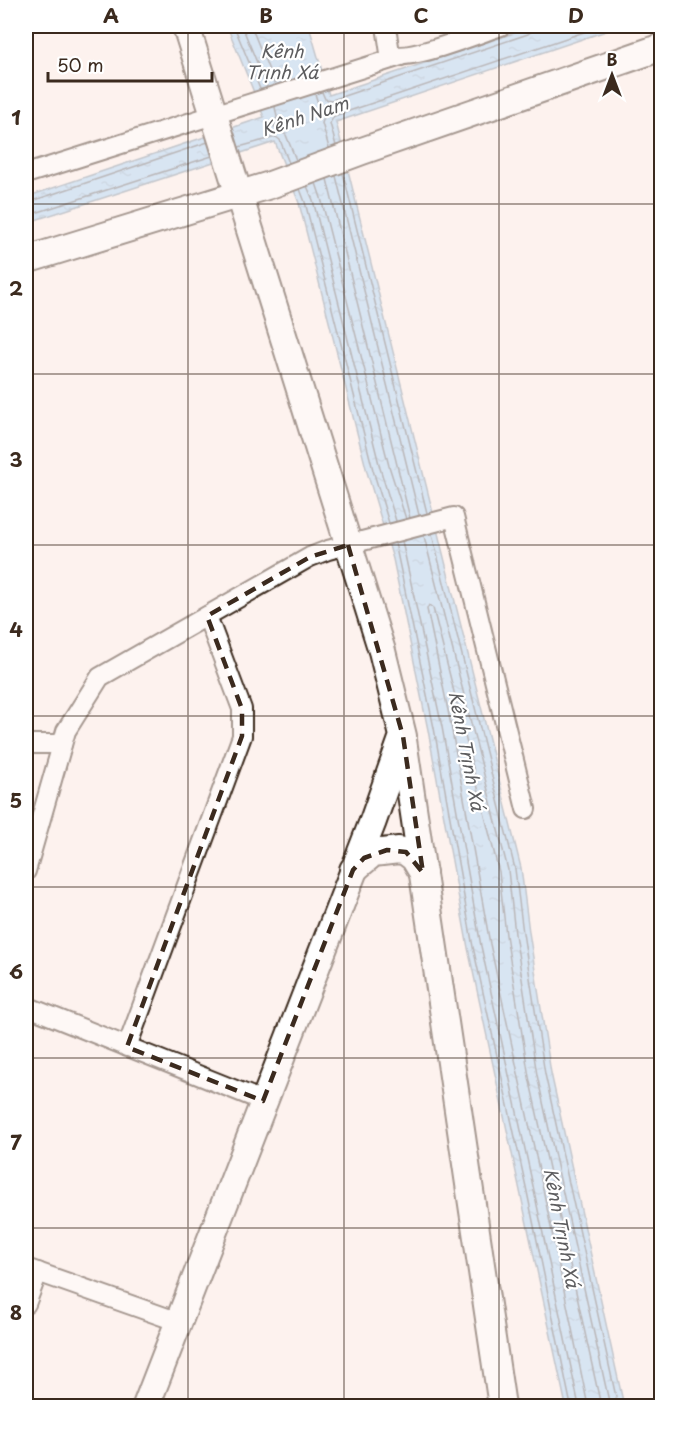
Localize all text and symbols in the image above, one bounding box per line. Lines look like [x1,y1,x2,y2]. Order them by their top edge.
text: A [103,0,119,30]
text: B [259,0,273,30]
text: C [413,0,429,30]
text: D [568,0,584,30]
water label: Kênh Trịnh Xá [246,37,319,85]
scale bar [48,45,212,83]
north arrow [582,45,642,105]
text: B [607,47,618,71]
text: 50 m [57,51,104,78]
water label: Kênh Nam [257,89,352,142]
text: 1 [11,102,21,132]
text: 2 [9,273,23,303]
text: 3 [9,444,23,474]
text: 4 [9,614,23,644]
water label: Kênh Trịnh Xá [443,689,493,814]
text: 5 [10,785,22,815]
text: 6 [9,956,23,986]
text: 7 [10,1127,22,1157]
water label: Kênh Trịnh Xá [538,1166,588,1291]
text: 8 [10,1297,22,1327]

